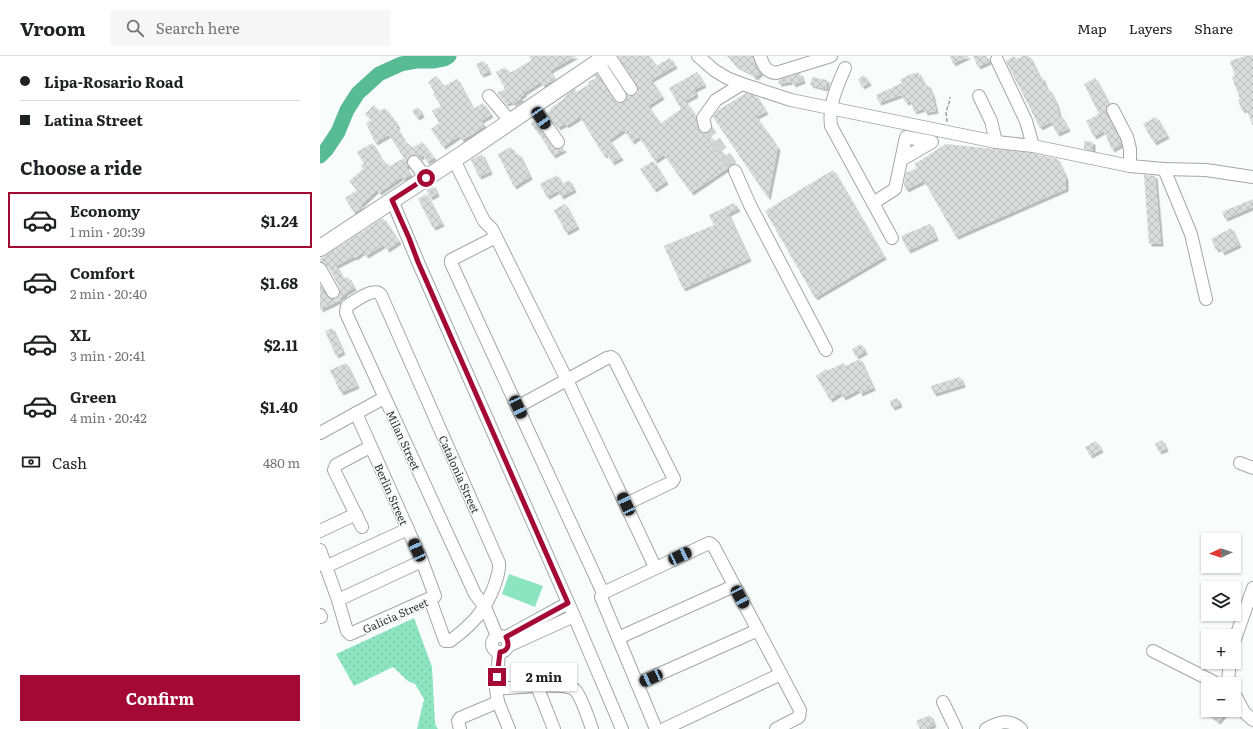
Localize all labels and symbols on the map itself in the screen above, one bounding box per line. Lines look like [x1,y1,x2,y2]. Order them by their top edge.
car [529,105,553,131]
route start [417,169,435,187]
car [507,394,529,420]
street label: Milan Street [383,407,425,473]
street label: Catalonia Street [436,432,485,516]
street label: Berlin Street [371,461,413,528]
car [615,491,637,517]
north arrow [1201,533,1241,573]
car [407,537,427,563]
car [667,545,693,567]
car [729,584,751,610]
street label: Galicia Street [360,593,431,637]
callout: 2 min [511,663,577,691]
route end [488,668,506,686]
car [638,668,664,688]

